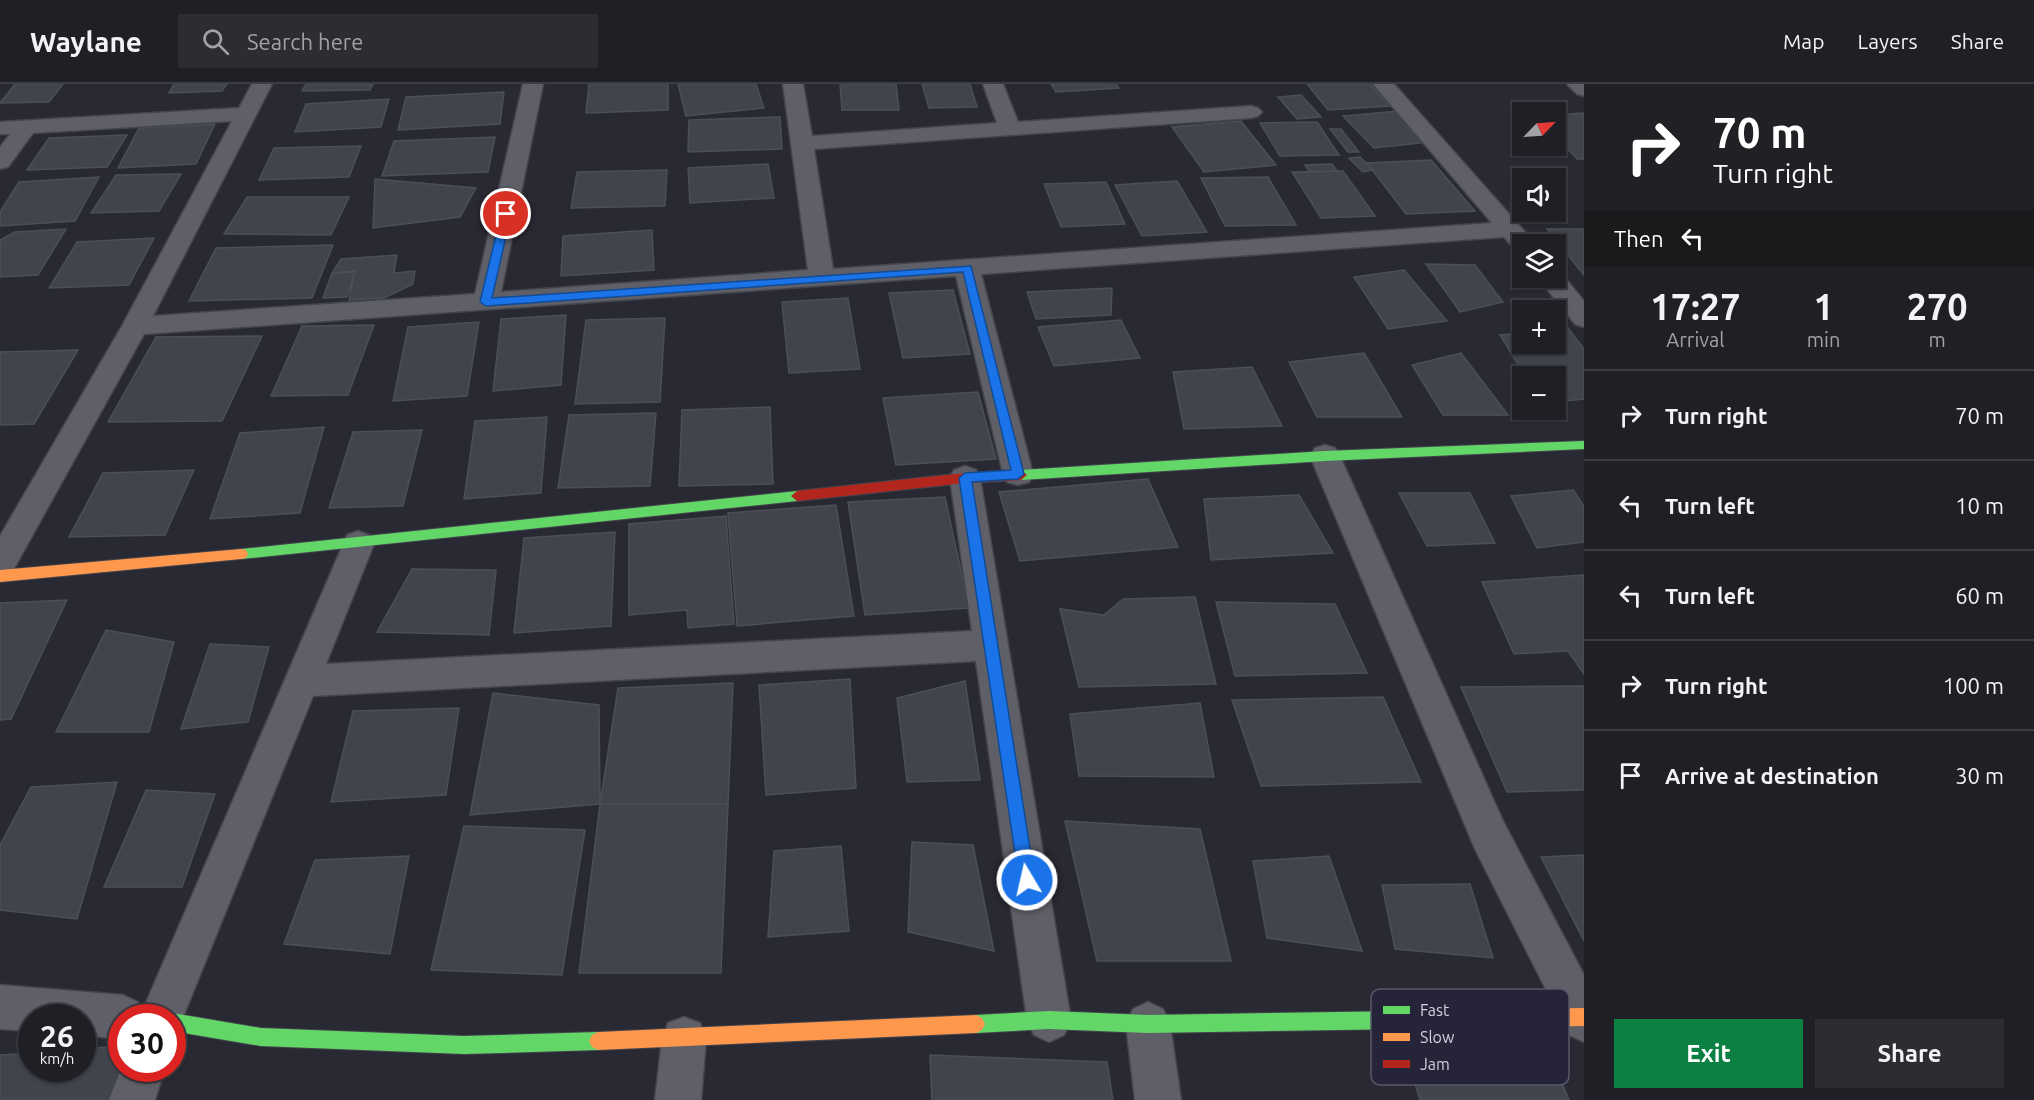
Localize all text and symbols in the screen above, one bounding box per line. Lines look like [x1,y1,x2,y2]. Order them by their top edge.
search box [178,14,598,68]
icon: search [199,25,232,58]
text: Waylane [30,26,142,57]
text: Search here [247,29,363,54]
text: Map [1783,29,1824,53]
text: Layers [1857,29,1918,53]
text: Share [1951,29,2004,53]
north arrow [1512,102,1566,156]
map controls [1512,102,1566,420]
icon: right [1614,108,1692,186]
text: 70 m [1713,109,1807,156]
text: Turn right [1713,158,1833,188]
button: sound [1512,168,1566,222]
pin [480,188,531,239]
icon: arrive [489,197,522,230]
icon: left [1676,222,1709,255]
text: Then [1614,226,1664,251]
button: layers [1512,234,1566,288]
text: 17:27 [1650,286,1740,327]
text: 1 [1813,286,1834,327]
text: 270 [1907,286,1968,327]
button: + [1512,300,1566,354]
text: Arrival [1666,328,1725,351]
text: min [1807,328,1840,351]
text: m [1929,328,1946,351]
button: − [1512,366,1566,420]
icon: right [1614,399,1647,432]
text: Turn right [1665,403,1767,428]
text: 70 m [1955,403,2004,428]
icon: left [1614,489,1647,522]
text: Turn left [1665,493,1755,518]
text: 10 m [1955,493,2004,518]
icon: left [1614,579,1647,612]
text: Turn left [1665,583,1755,608]
text: 60 m [1955,583,2004,608]
icon: right [1614,669,1647,702]
text: Turn right [1665,673,1767,698]
text: 100 m [1943,673,2004,698]
icon: arrive [1614,759,1647,792]
text: Arrive at destination [1665,763,1879,788]
text: 30 m [1955,763,2004,788]
position arrow [995,848,1059,912]
legend [1371,989,1569,1085]
text: Fast [1420,1001,1450,1019]
speed limit sign: 30 [108,1004,186,1082]
text: 26 [40,1019,74,1053]
button: Exit [1614,1019,1803,1088]
button: Share [1815,1019,2004,1088]
text: Slow [1420,1028,1455,1046]
text: km/h [40,1050,74,1067]
text: Jam [1420,1055,1450,1073]

